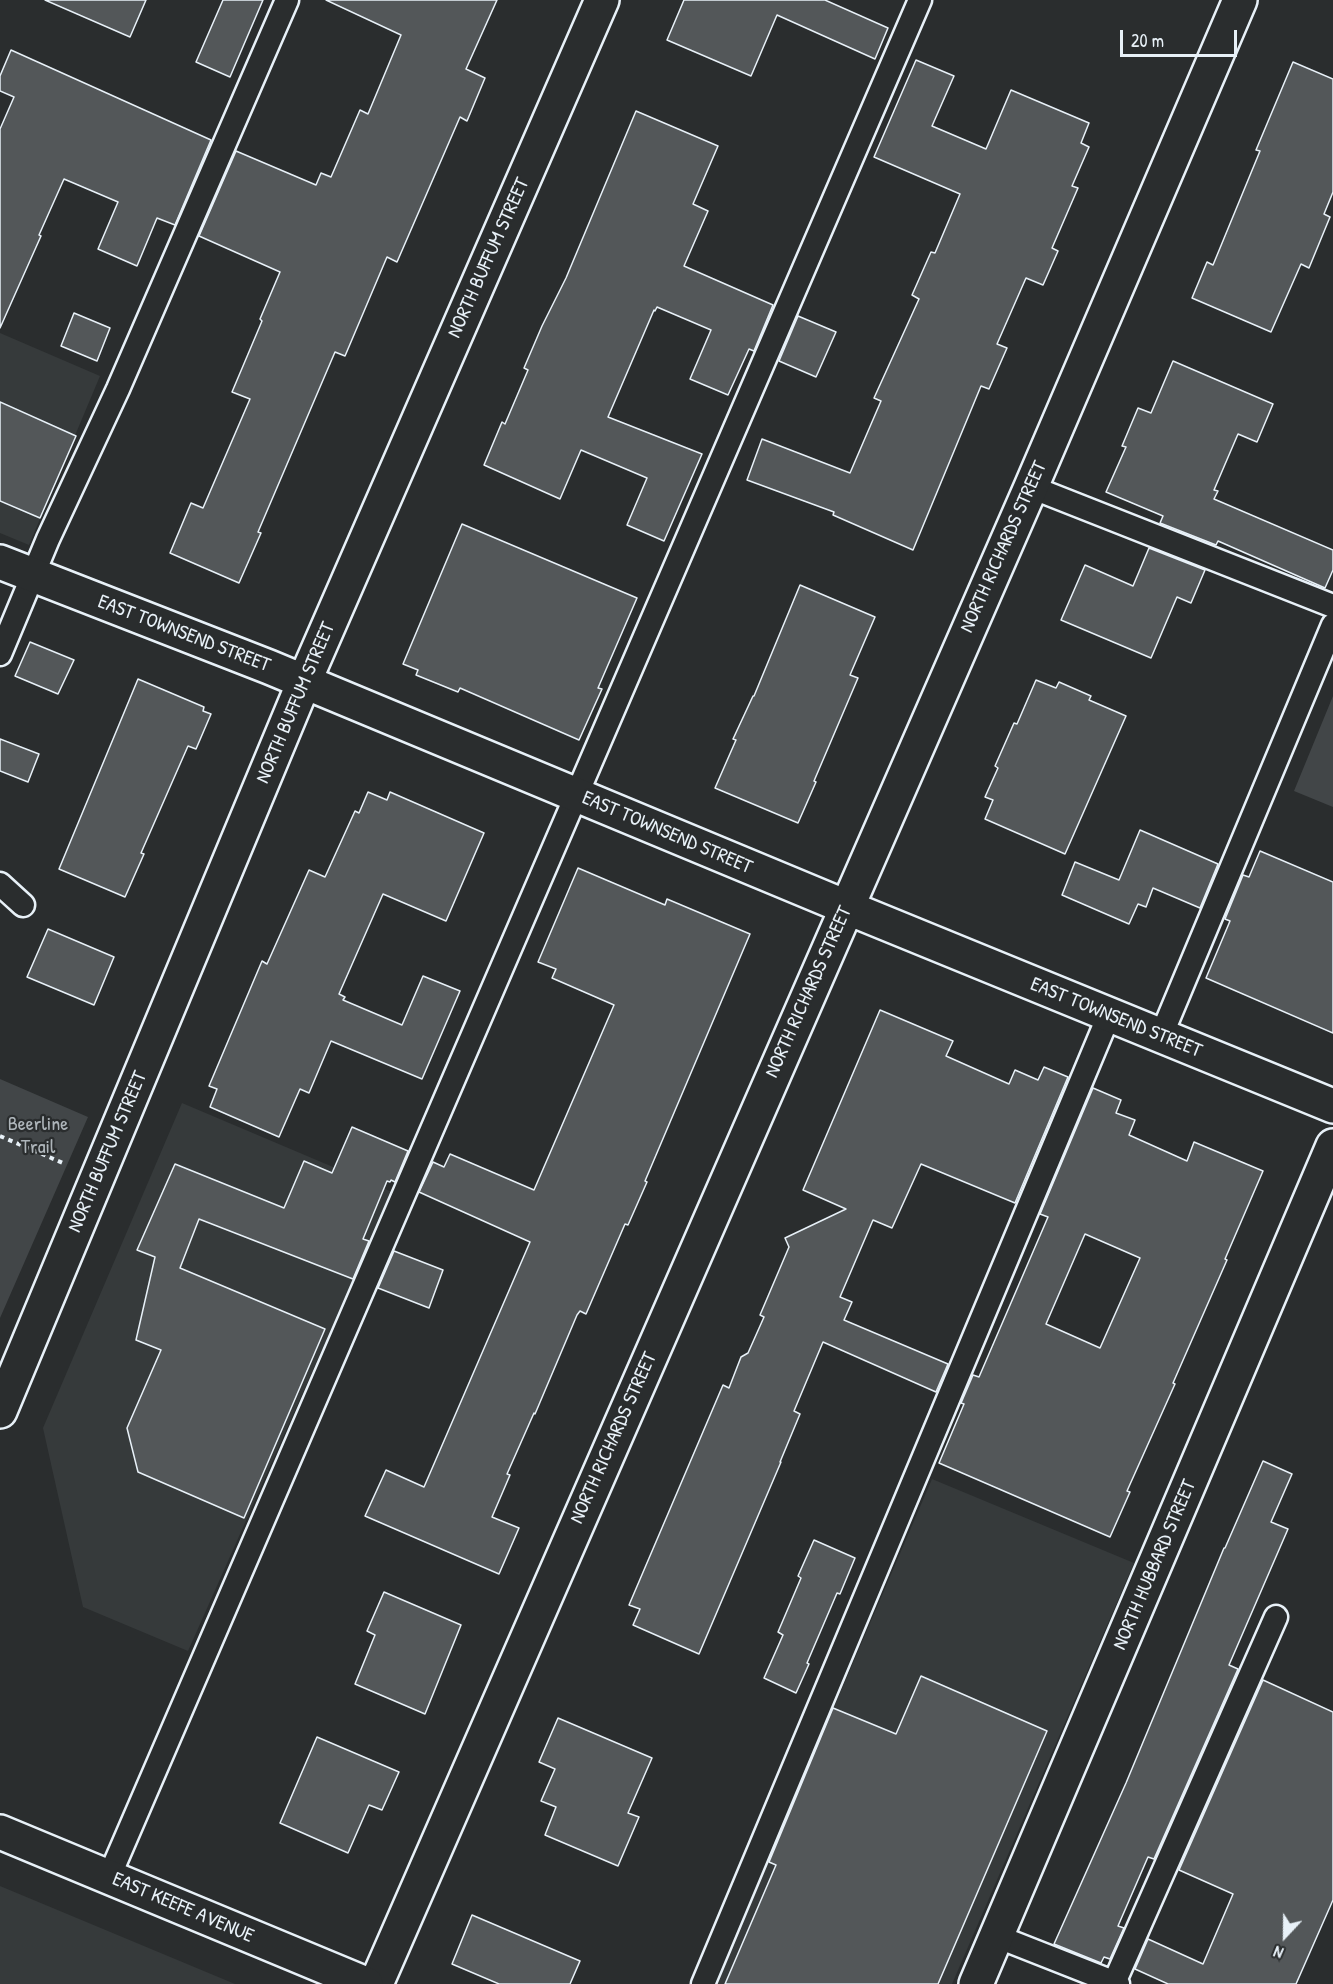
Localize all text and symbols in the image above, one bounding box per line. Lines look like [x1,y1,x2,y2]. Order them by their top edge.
scale bar [1123,18,1240,56]
text: 20 m [1131,28,1164,53]
street label: NORTH BUFFUM STREET [443,174,535,342]
street label: NORTH RICHARDS STREET [955,458,1053,636]
street label: EAST TOWNSEND STREET [94,590,274,678]
street label: NORTH BUFFUM STREET [251,619,341,787]
street label: EAST TOWNSEND STREET [578,786,756,880]
street label: NORTH RICHARDS STREET [760,903,858,1081]
street label: EAST TOWNSEND STREET [1027,973,1205,1063]
street label: NORTH BUFFUM STREET [63,1068,153,1236]
park label: Beerline Trail [8,1113,68,1160]
street label: NORTH RICHARDS STREET [565,1349,663,1527]
street label: NORTH HUBBARD STREET [1108,1476,1202,1654]
street label: EAST KEEFE AVENUE [109,1867,257,1949]
north arrow [1255,1906,1315,1966]
text: N [1270,1941,1286,1964]

